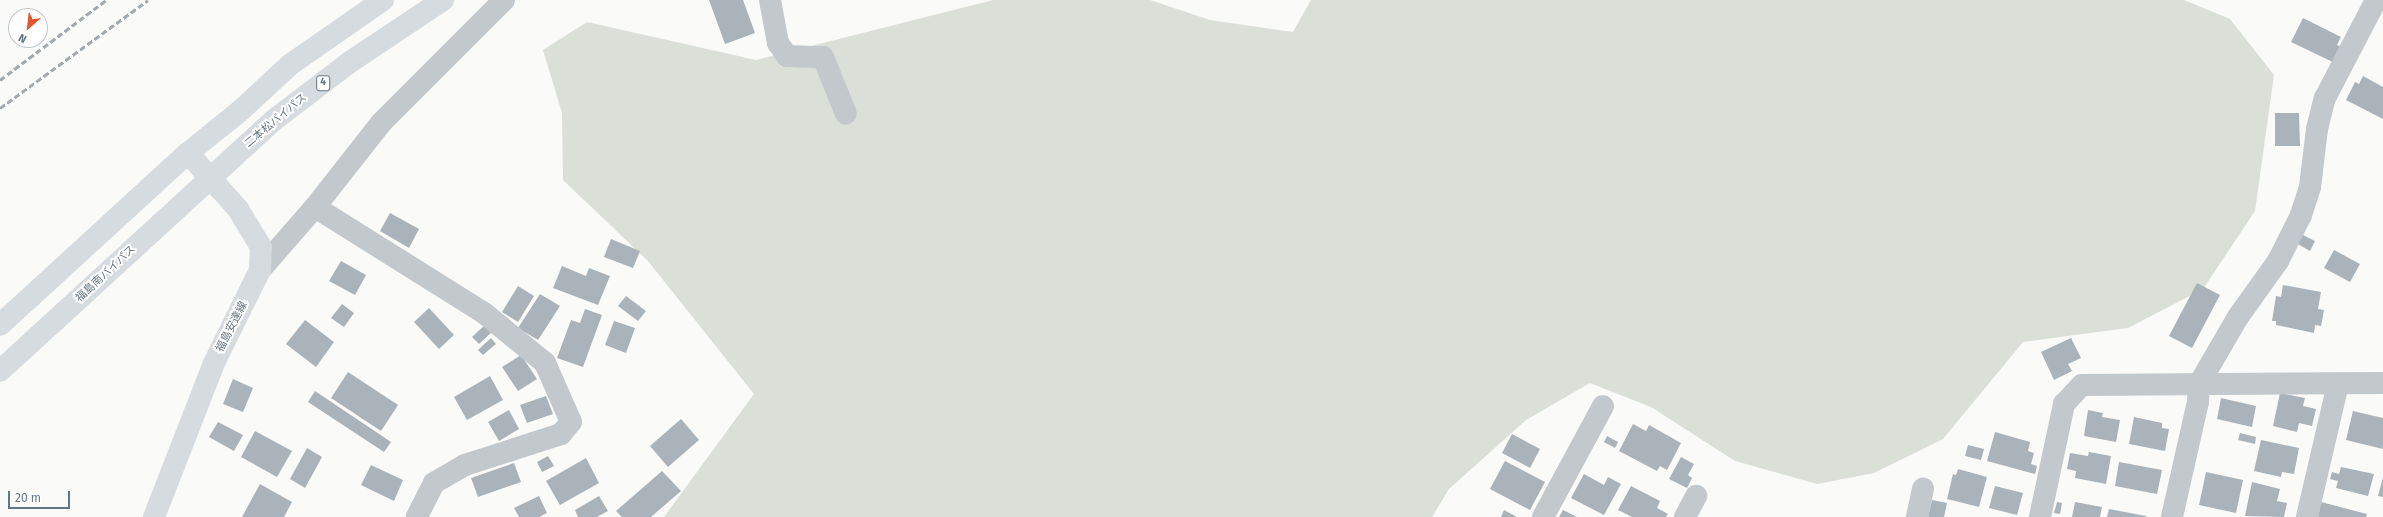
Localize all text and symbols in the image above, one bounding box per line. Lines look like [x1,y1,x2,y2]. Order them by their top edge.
north arrow [8,8,48,48]
text: N [16,31,29,46]
road number: 4 [316,75,330,91]
street label: 二本松バイパス [242,91,310,151]
street label: 福島南バイパス [73,243,139,305]
street label: 福島安達線 [214,300,250,354]
scale bar [10,483,72,509]
text: 20 m [15,491,41,505]

